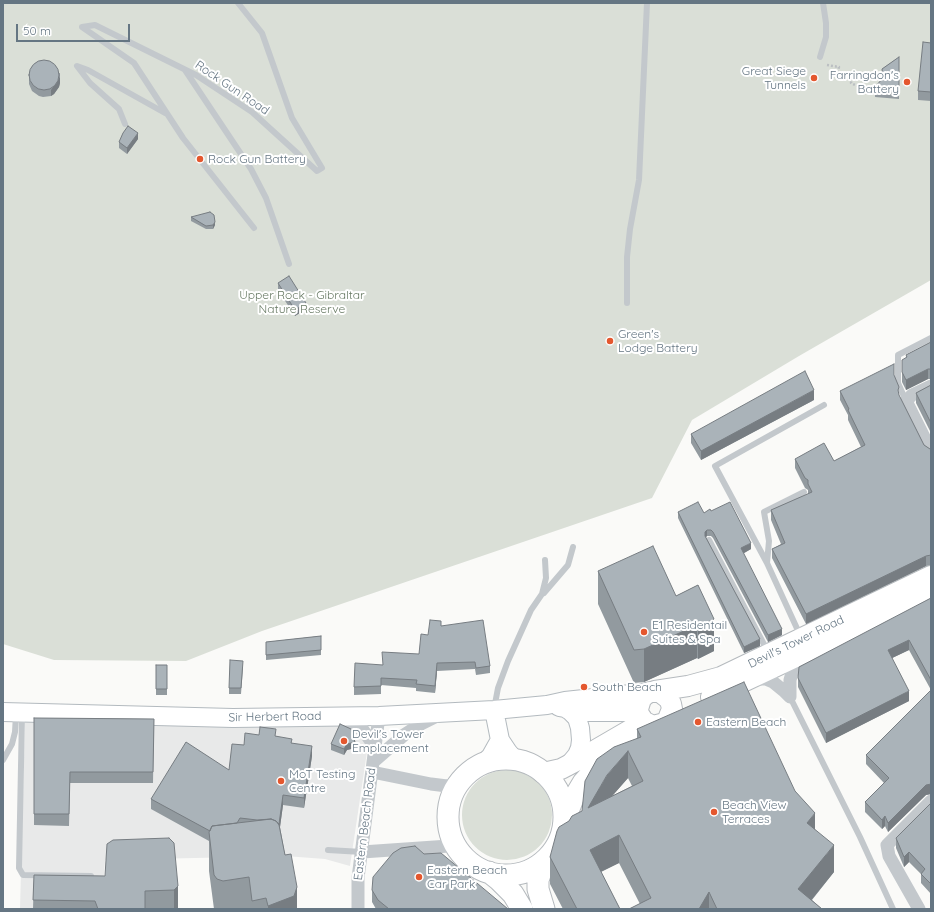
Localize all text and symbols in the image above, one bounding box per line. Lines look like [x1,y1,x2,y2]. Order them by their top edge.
scale bar [18,16,132,42]
text: 50 m [23,23,51,38]
street label: Rock Gun Road [192,58,272,118]
place label: Great Siege Tunnels [742,64,806,92]
place label: Farringdon's Battery [830,68,899,96]
marker: Great Siege Tunnels [809,73,819,83]
marker: Farringdon's Battery [902,77,912,87]
place label: Rock Gun Battery [208,152,306,166]
marker: Rock Gun Battery [195,154,205,164]
park label: Upper Rock - Gibraltar Nature Reserve [239,288,365,316]
place label: Green's Lodge Battery [618,327,698,355]
marker: Green's Lodge Battery [605,336,615,346]
street label: Devil's Tower Road [746,613,846,671]
place label: E1 Residentail Suites & Spa [652,618,727,646]
marker: E1 Residentail Suites & Spa [639,627,649,637]
place label: South Beach [592,680,662,694]
marker: South Beach [579,682,589,692]
street label: Sir Herbert Road [228,709,322,725]
place label: Eastern Beach [706,715,786,729]
marker: Eastern Beach [693,717,703,727]
place label: Devil's Tower Emplacement [352,727,429,755]
marker: Devil's Tower Emplacement [339,736,349,746]
place label: MoT Testing Centre [289,767,355,795]
street label: Eastern Beach Road [351,767,379,881]
marker: MoT Testing Centre [276,776,286,786]
place label: Beach View Terraces [722,798,787,826]
marker: Beach View Terraces [709,807,719,817]
place label: Eastern Beach Car Park [427,863,507,891]
marker: Eastern Beach Car Park [414,872,424,882]

